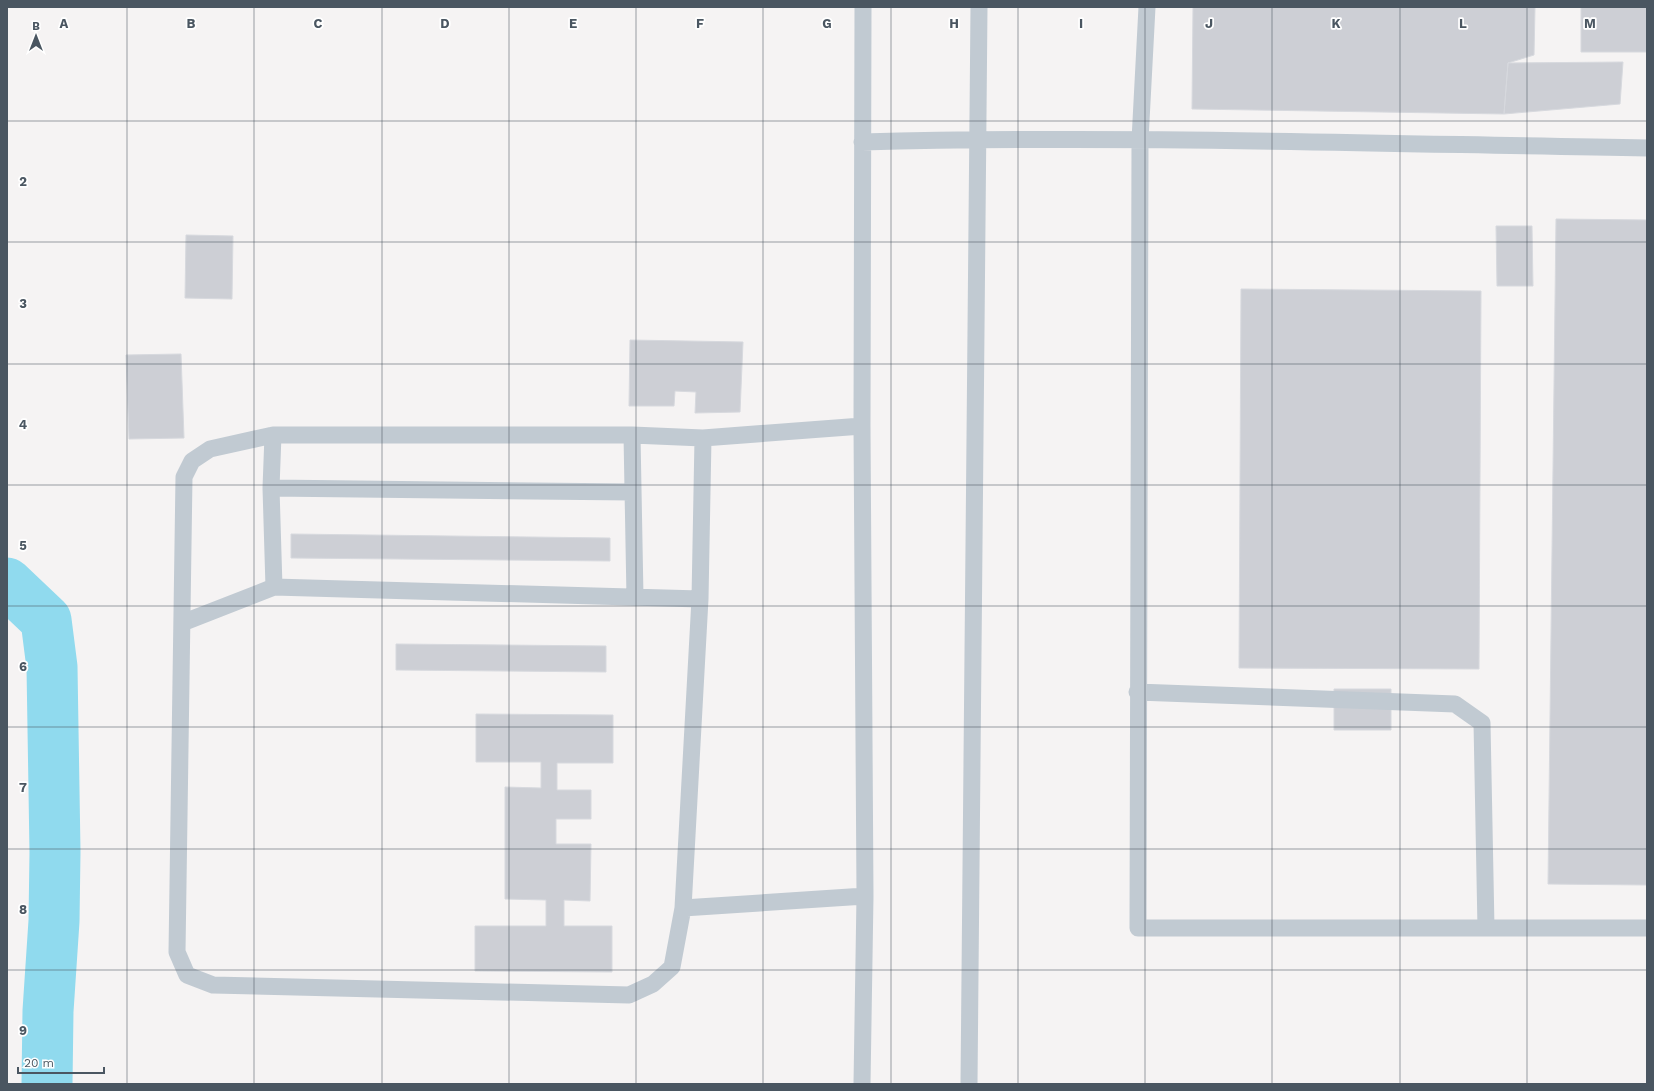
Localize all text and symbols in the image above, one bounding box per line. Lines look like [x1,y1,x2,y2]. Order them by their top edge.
north arrow [16,16,56,56]
text: A [60,16,69,31]
text: B [187,16,196,31]
text: C [314,16,323,31]
text: D [440,16,450,31]
text: E [569,16,577,31]
text: F [696,16,704,31]
text: G [822,16,832,31]
text: H [949,16,959,31]
text: I [1079,16,1083,31]
text: J [1205,16,1213,31]
text: K [1331,16,1341,31]
text: L [1459,16,1467,31]
text: M [1584,16,1596,31]
text: B [32,20,40,33]
text: 2 [19,174,27,189]
text: 3 [19,296,27,311]
text: 4 [19,417,28,432]
text: 5 [19,538,27,553]
text: 6 [19,659,27,674]
text: 7 [19,780,27,795]
text: 8 [19,902,27,917]
text: 9 [19,1023,27,1038]
scale bar [18,1049,104,1075]
text: 20 m [24,1056,54,1070]

